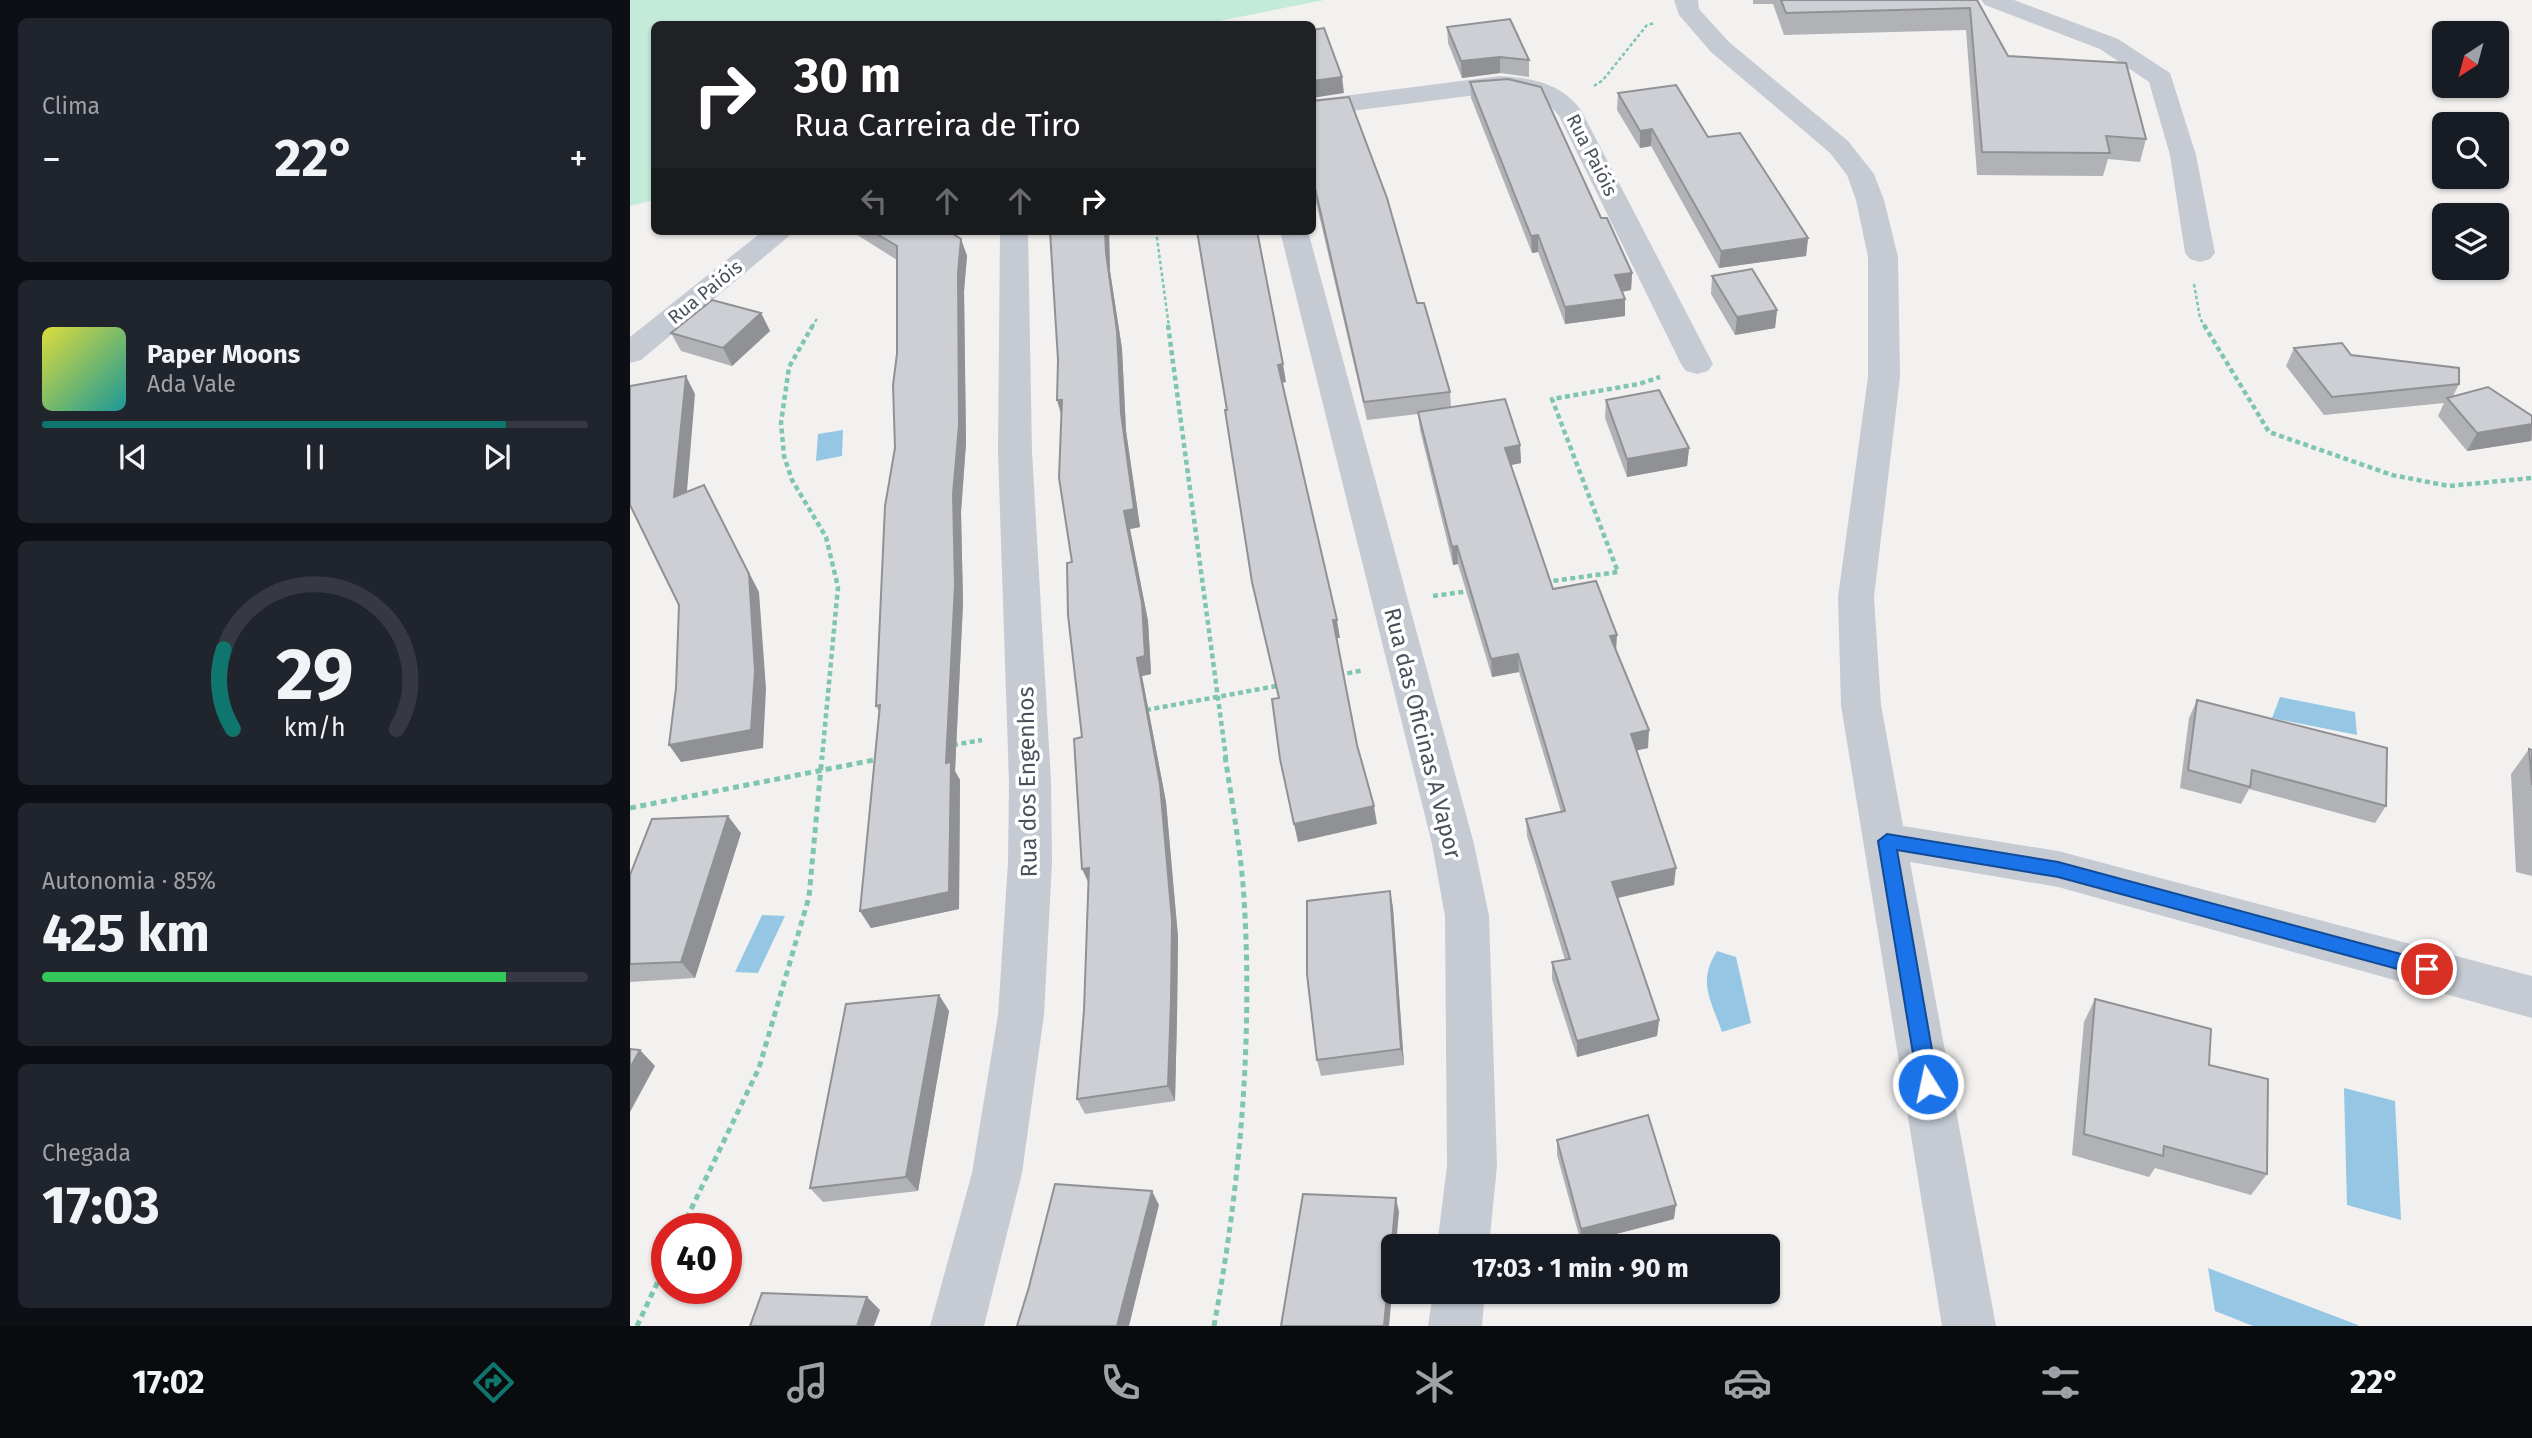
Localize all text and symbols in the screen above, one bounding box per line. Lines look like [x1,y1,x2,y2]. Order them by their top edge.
north arrow [2432,21,2510,98]
map controls [2432,21,2509,280]
text: 30 m [794,46,901,105]
icon: right [679,49,770,140]
text: Clima [42,92,100,120]
text: Rua Carreira de Tiro [794,106,1081,144]
street label: Rua Paióis [1562,110,1622,200]
button: search [2432,112,2509,189]
text: 22° [275,127,355,190]
text: − [42,136,61,182]
text: + [569,136,588,182]
icon: left [855,182,893,220]
icon: ahead [928,182,966,220]
icon: ahead [1001,182,1039,220]
icon: right [1074,182,1112,220]
button: layers [2432,203,2509,280]
street label: Rua Paióis [663,255,747,329]
text: Paper Moons [147,339,300,370]
text: Ada Vale [147,370,236,398]
icon: previous [114,438,152,476]
icon: pause [296,438,334,476]
icon: next [478,438,516,476]
street label: Rua das Oficinas A Vapor [1378,605,1468,861]
text: 29 [276,631,354,718]
street label: Rua dos Engenhos [1011,686,1043,878]
text: km/h [284,713,346,743]
text: Autonomia · 85% [42,867,216,895]
text: 425 km [42,902,210,965]
pin [2397,939,2457,999]
icon: arrive [2408,950,2446,988]
position arrow [1891,1047,1965,1121]
text: Chegada [42,1139,131,1167]
text: 17:03 [42,1174,160,1237]
speed limit sign: 40 [651,1213,742,1304]
text: 17:03 · 1 min · 90 m [1472,1253,1689,1284]
icon: directions [469,1358,518,1407]
icon: music [783,1358,832,1407]
icon: phone [1096,1358,1145,1407]
icon: climate [1410,1358,1459,1407]
icon: car [1723,1358,1772,1407]
icon: filters [2036,1358,2085,1407]
text: 17:02 [132,1363,205,1401]
text: 22° [2350,1363,2400,1401]

